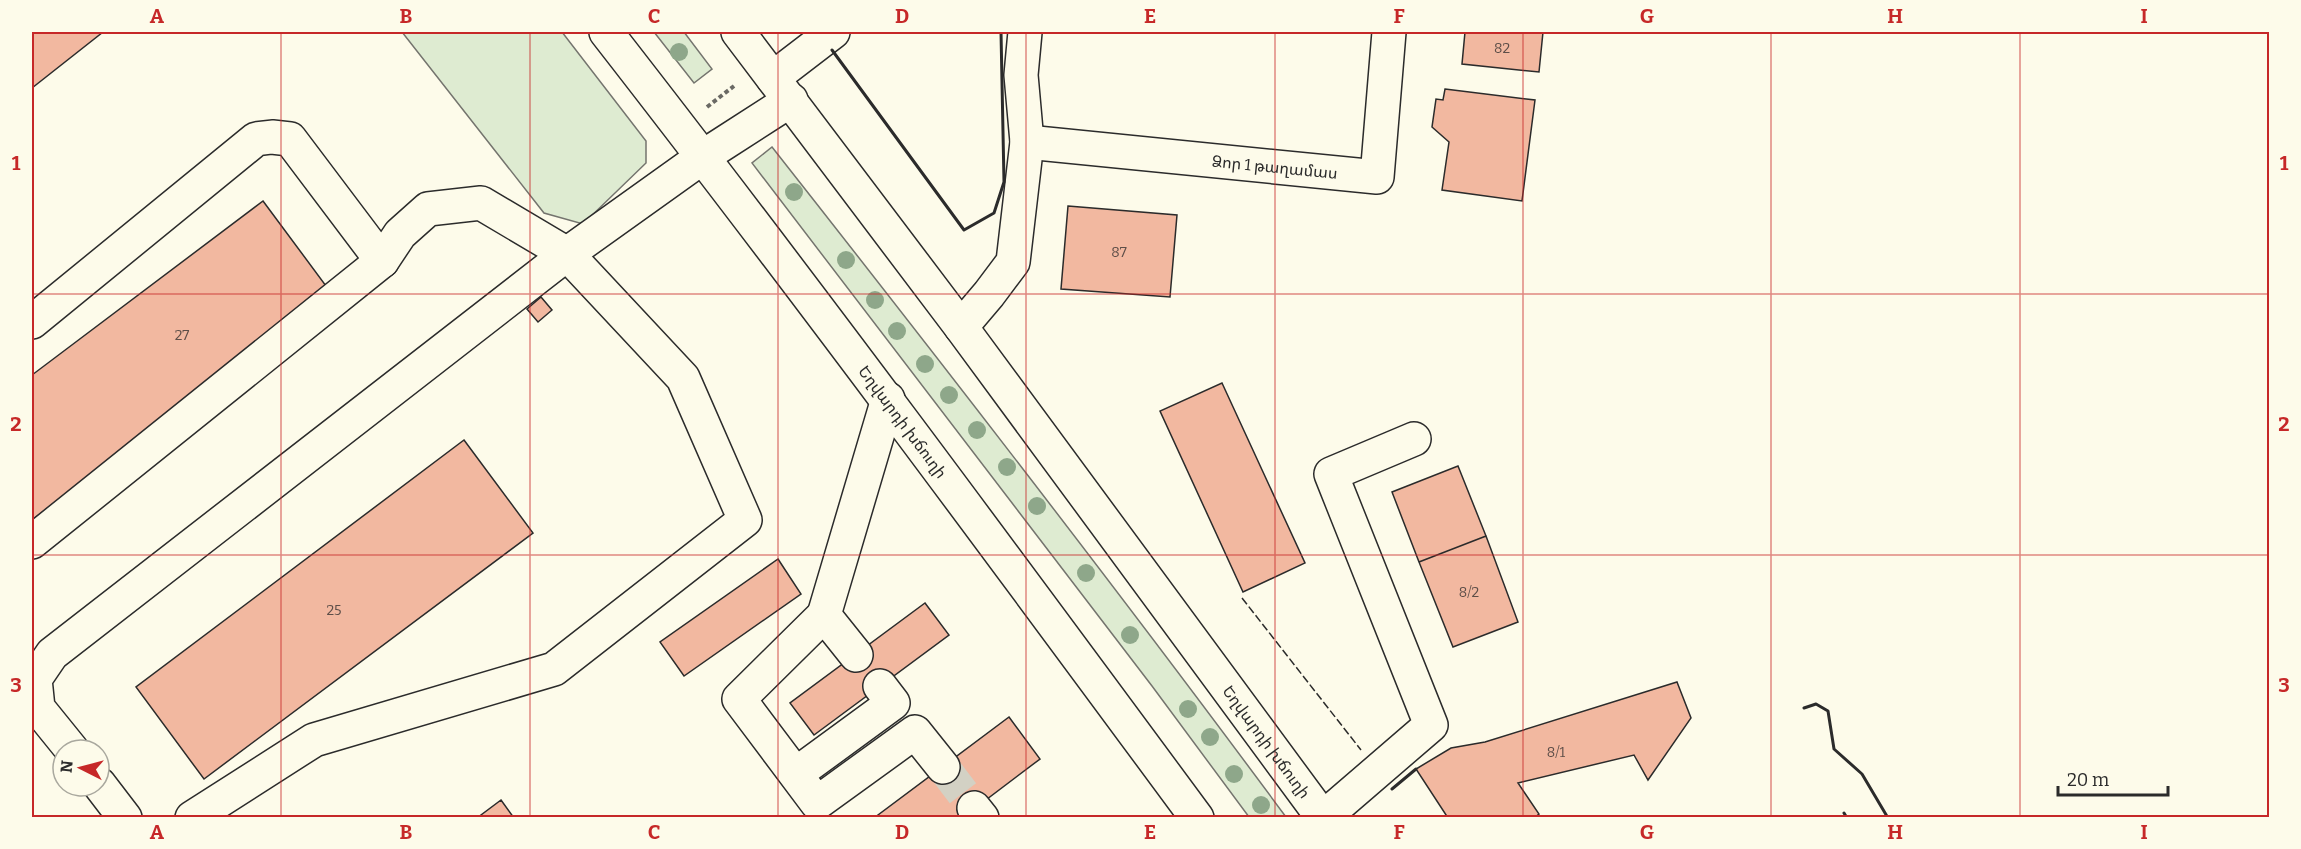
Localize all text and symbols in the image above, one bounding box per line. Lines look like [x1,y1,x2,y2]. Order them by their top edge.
text: A [150,4,165,28]
text: B [400,4,413,28]
text: C [648,4,660,28]
text: D [895,4,909,28]
text: E [1144,4,1156,28]
text: F [1393,4,1405,28]
text: G [1640,4,1654,28]
text: H [1887,4,1903,28]
text: I [2140,4,2148,28]
house number: 82 [1494,40,1510,57]
text: 1 [12,151,21,175]
text: 1 [2280,151,2289,175]
street label: Ձոր 1 թաղամաս [1211,152,1338,183]
house number: 87 [1111,244,1127,261]
house number: 27 [175,327,189,344]
street label: Եղվարդի խճուղի [854,362,951,482]
text: 2 [10,412,22,436]
text: 2 [2278,412,2290,436]
house number: 8/2 [1459,584,1479,601]
house number: 25 [326,602,342,619]
text: 3 [10,673,22,697]
text: 3 [2278,673,2290,697]
street label: Եղվարդի խճուղի [1218,682,1314,802]
north arrow [51,738,111,798]
house number: 8/1 [1547,744,1566,761]
text: N [56,759,77,774]
scale bar [2058,759,2168,797]
text: 20 m [2067,769,2109,791]
text: A [150,820,165,844]
text: B [400,820,413,844]
text: C [648,820,660,844]
text: D [895,820,909,844]
text: E [1144,820,1156,844]
text: F [1393,820,1405,844]
text: G [1640,820,1654,844]
text: H [1887,820,1903,844]
text: I [2140,820,2148,844]

